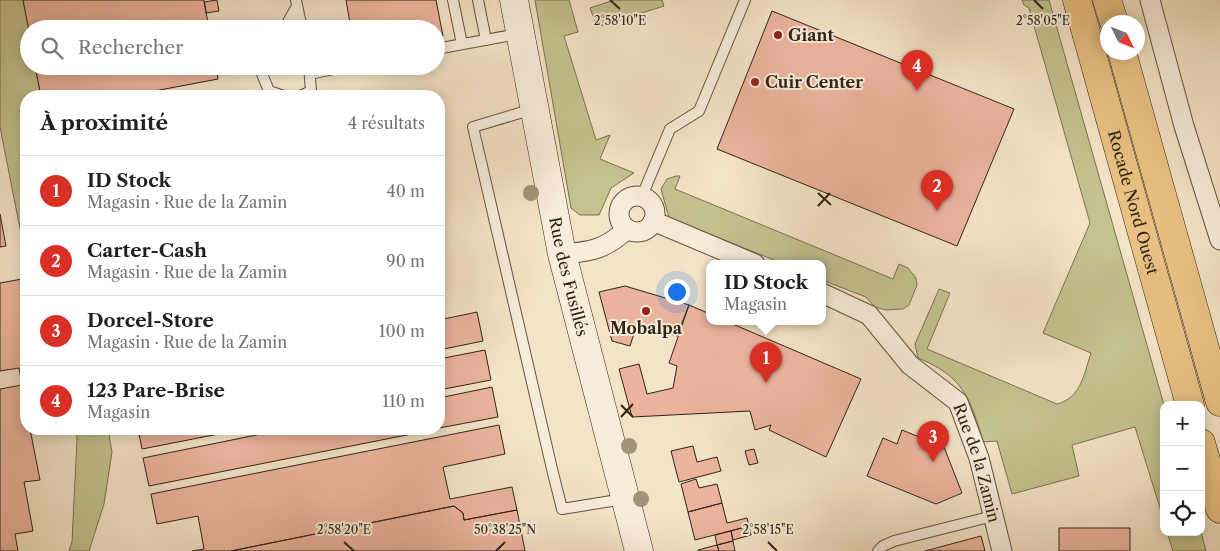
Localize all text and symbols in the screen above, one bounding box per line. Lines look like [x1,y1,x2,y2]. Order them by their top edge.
text: 2°58'10"E [594,13,646,28]
text: 2°58'05"E [1016,13,1070,28]
north arrow [1100,15,1145,60]
search box [20,20,445,75]
place label: Giant [788,25,834,45]
marker: Giant [772,29,784,41]
icon: search [38,34,66,62]
text: Rechercher [78,36,183,59]
pin: 4 [901,50,933,91]
place label: Cuir Center [765,72,863,92]
marker: Cuir Center [749,76,761,88]
text: À proximité [40,110,168,135]
text: 4 résultats [348,113,425,133]
street label: Rocade Nord Ouest [1104,128,1163,277]
text: ID Stock [87,169,171,192]
pin: 2 [921,170,953,211]
text: 1 [52,181,60,201]
text: 40 m [386,181,425,201]
text: Magasin · Rue de la Zamin [87,192,287,212]
street label: Rue des Fusillés [545,215,593,338]
text: Carter-Cash [87,239,207,262]
text: 2 [51,251,61,271]
text: 90 m [386,251,425,271]
popup [706,260,826,325]
text: Magasin · Rue de la Zamin [87,262,287,282]
text: ID Stock [724,271,808,294]
your location [664,279,690,305]
text: Magasin [724,294,787,314]
marker: Mobalpa [640,305,652,317]
text: Dorcel-Store [87,309,214,332]
place label: Mobalpa [610,318,683,338]
text: 3 [51,321,61,341]
text: 100 m [379,321,425,341]
text: Magasin · Rue de la Zamin [87,332,287,352]
pin: 1 [750,342,782,383]
text: 123 Pare-Brise [87,379,225,402]
text: 4 [51,391,61,411]
text: 110 m [382,391,425,411]
street label: Rue de la Zamin [949,400,1005,525]
map controls [1160,401,1205,536]
button: + [1160,401,1205,446]
text: Magasin [87,402,150,422]
pin: 3 [917,421,949,462]
button: − [1160,446,1205,491]
button: locate [1160,491,1205,536]
text: 2°58'20"E [317,522,371,537]
text: 50°38'25"N [474,522,536,537]
text: 2°58'15"E [742,522,794,537]

